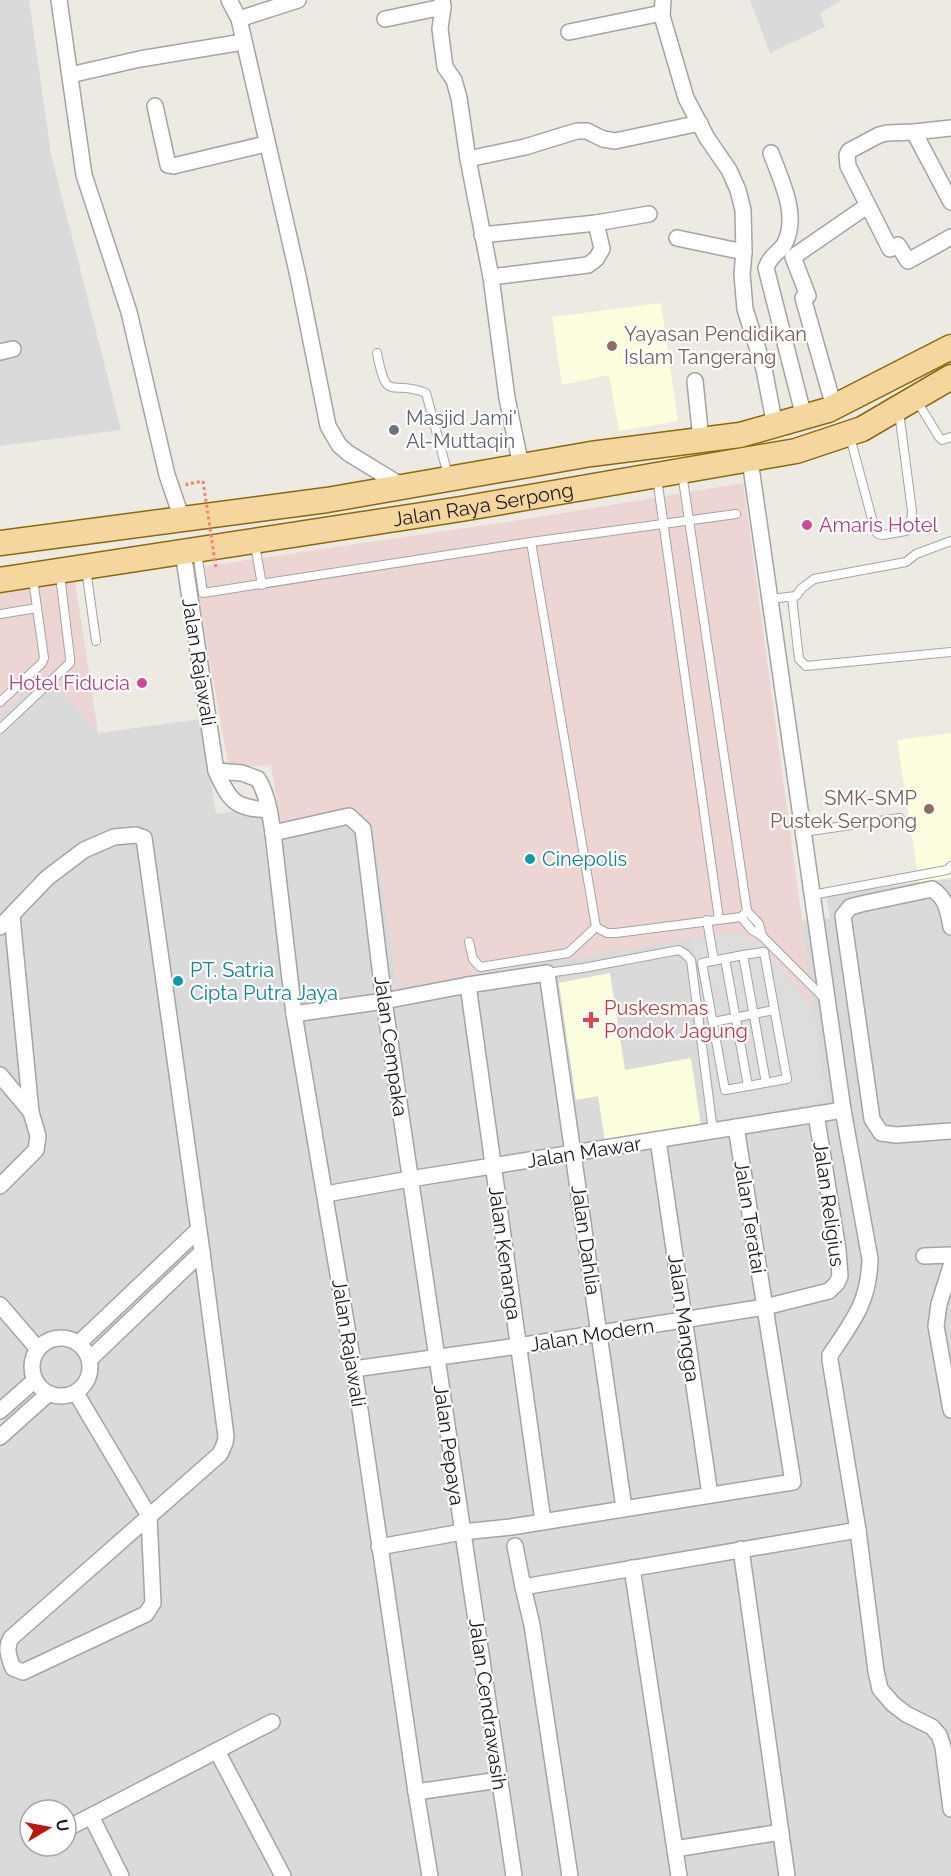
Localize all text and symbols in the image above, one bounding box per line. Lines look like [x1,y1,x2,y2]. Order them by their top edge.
place label: Yayasan Pendidikan Islam Tangerang [624,322,807,369]
marker: Yayasan Pendidikan Islam Tangerang [605,339,619,353]
place label: Masjid Jami' Al-Muttaqin [406,406,517,453]
marker: Masjid Jami' Al-Muttaqin [387,423,401,437]
street label: Jalan Raya Serpong [391,478,575,531]
place label: Amaris Hotel [819,513,939,537]
marker: Amaris Hotel [800,518,814,532]
street label: Jalan Rajawali [177,596,221,728]
place label: Hotel Fiducia [9,671,130,695]
marker: Hotel Fiducia [135,676,149,690]
place label: SMK-SMP Pustek Serpong [770,786,917,833]
marker: SMK-SMP Pustek Serpong [922,802,936,816]
place label: Cinepolis [542,847,627,871]
marker: Cinepolis [523,852,537,866]
place label: PT. Satria Cipta Putra Jaya [190,958,338,1005]
marker: PT. Satria Cipta Putra Jaya [171,974,185,988]
street label: Jalan Cempaka [369,974,413,1118]
place label: Puskesmas Pondok Jagung [604,996,748,1043]
marker: Puskesmas Pondok Jagung [582,1011,600,1029]
street label: Jalan Mawar [525,1131,643,1173]
street label: Jalan Religius [808,1140,850,1268]
street label: Jalan Teratai [729,1159,771,1275]
street label: Jalan Dahlia [566,1183,606,1297]
street label: Jalan Kenanga [484,1185,526,1321]
street label: Jalan Mangga [663,1252,705,1384]
street label: Jalan Rajawali [327,1277,371,1409]
street label: Jalan Modern [528,1313,656,1357]
street label: Jalan Pepaya [429,1383,469,1507]
street label: Jalan Cendrawasih [464,1617,512,1791]
north arrow [18,1798,78,1858]
text: U [52,1818,73,1833]

